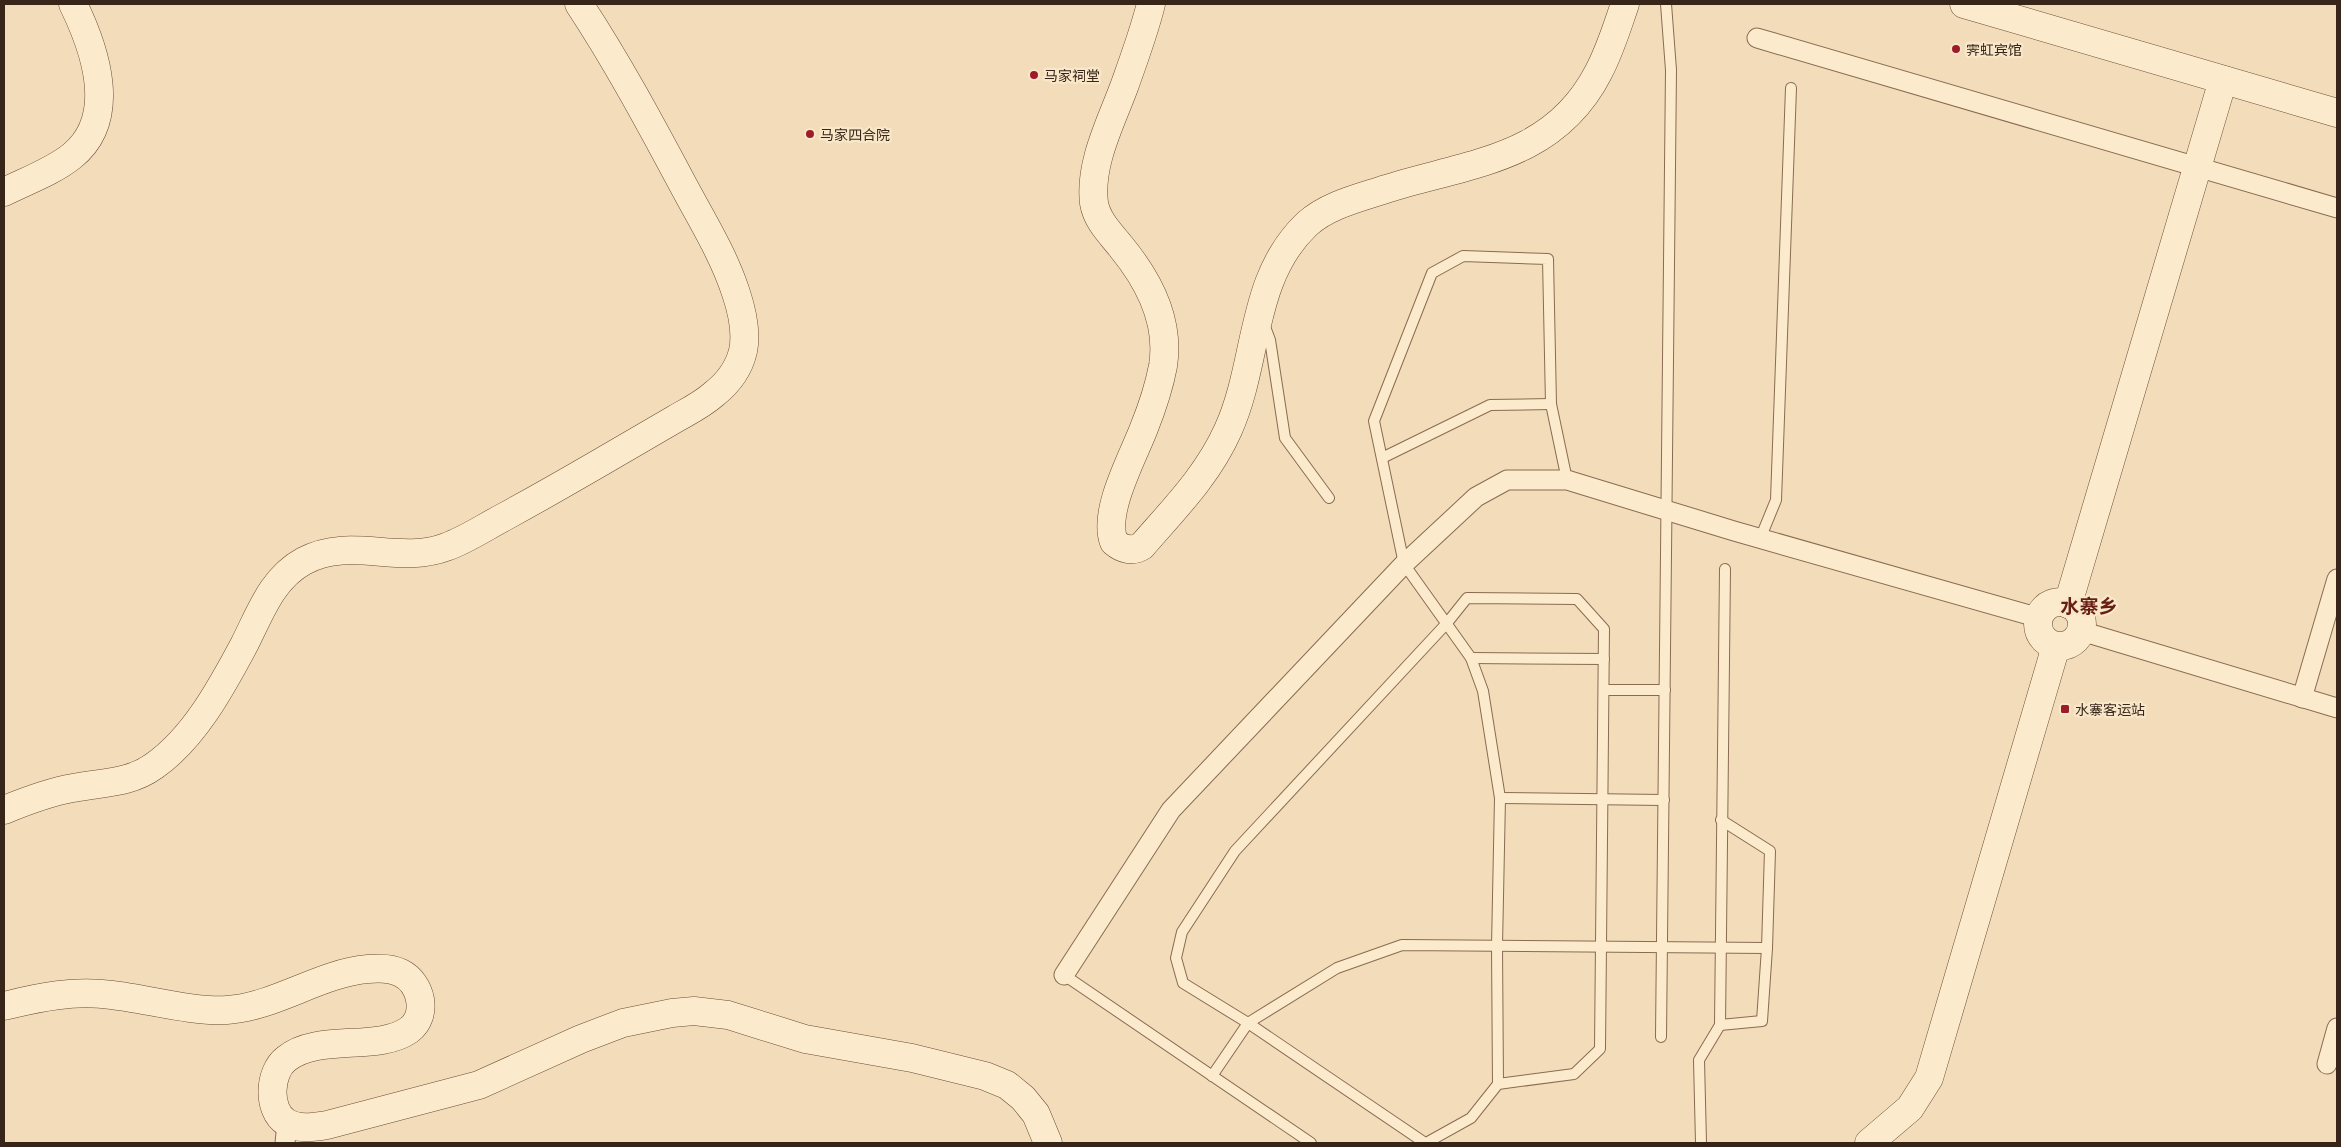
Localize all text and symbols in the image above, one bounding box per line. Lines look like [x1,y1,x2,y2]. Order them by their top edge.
place label: 霁虹宾馆 [1966,39,2022,59]
marker: 霁虹宾馆 [1950,43,1962,55]
place label: 马家祠堂 [1044,65,1100,85]
marker: 马家祠堂 [1028,69,1040,81]
place label: 马家四合院 [820,124,890,144]
marker: 马家四合院 [804,128,816,140]
district label: 水寨乡 [2060,591,2118,619]
place label: 水寨客运站 [2075,699,2145,719]
marker: 水寨客运站 [2059,703,2071,715]

